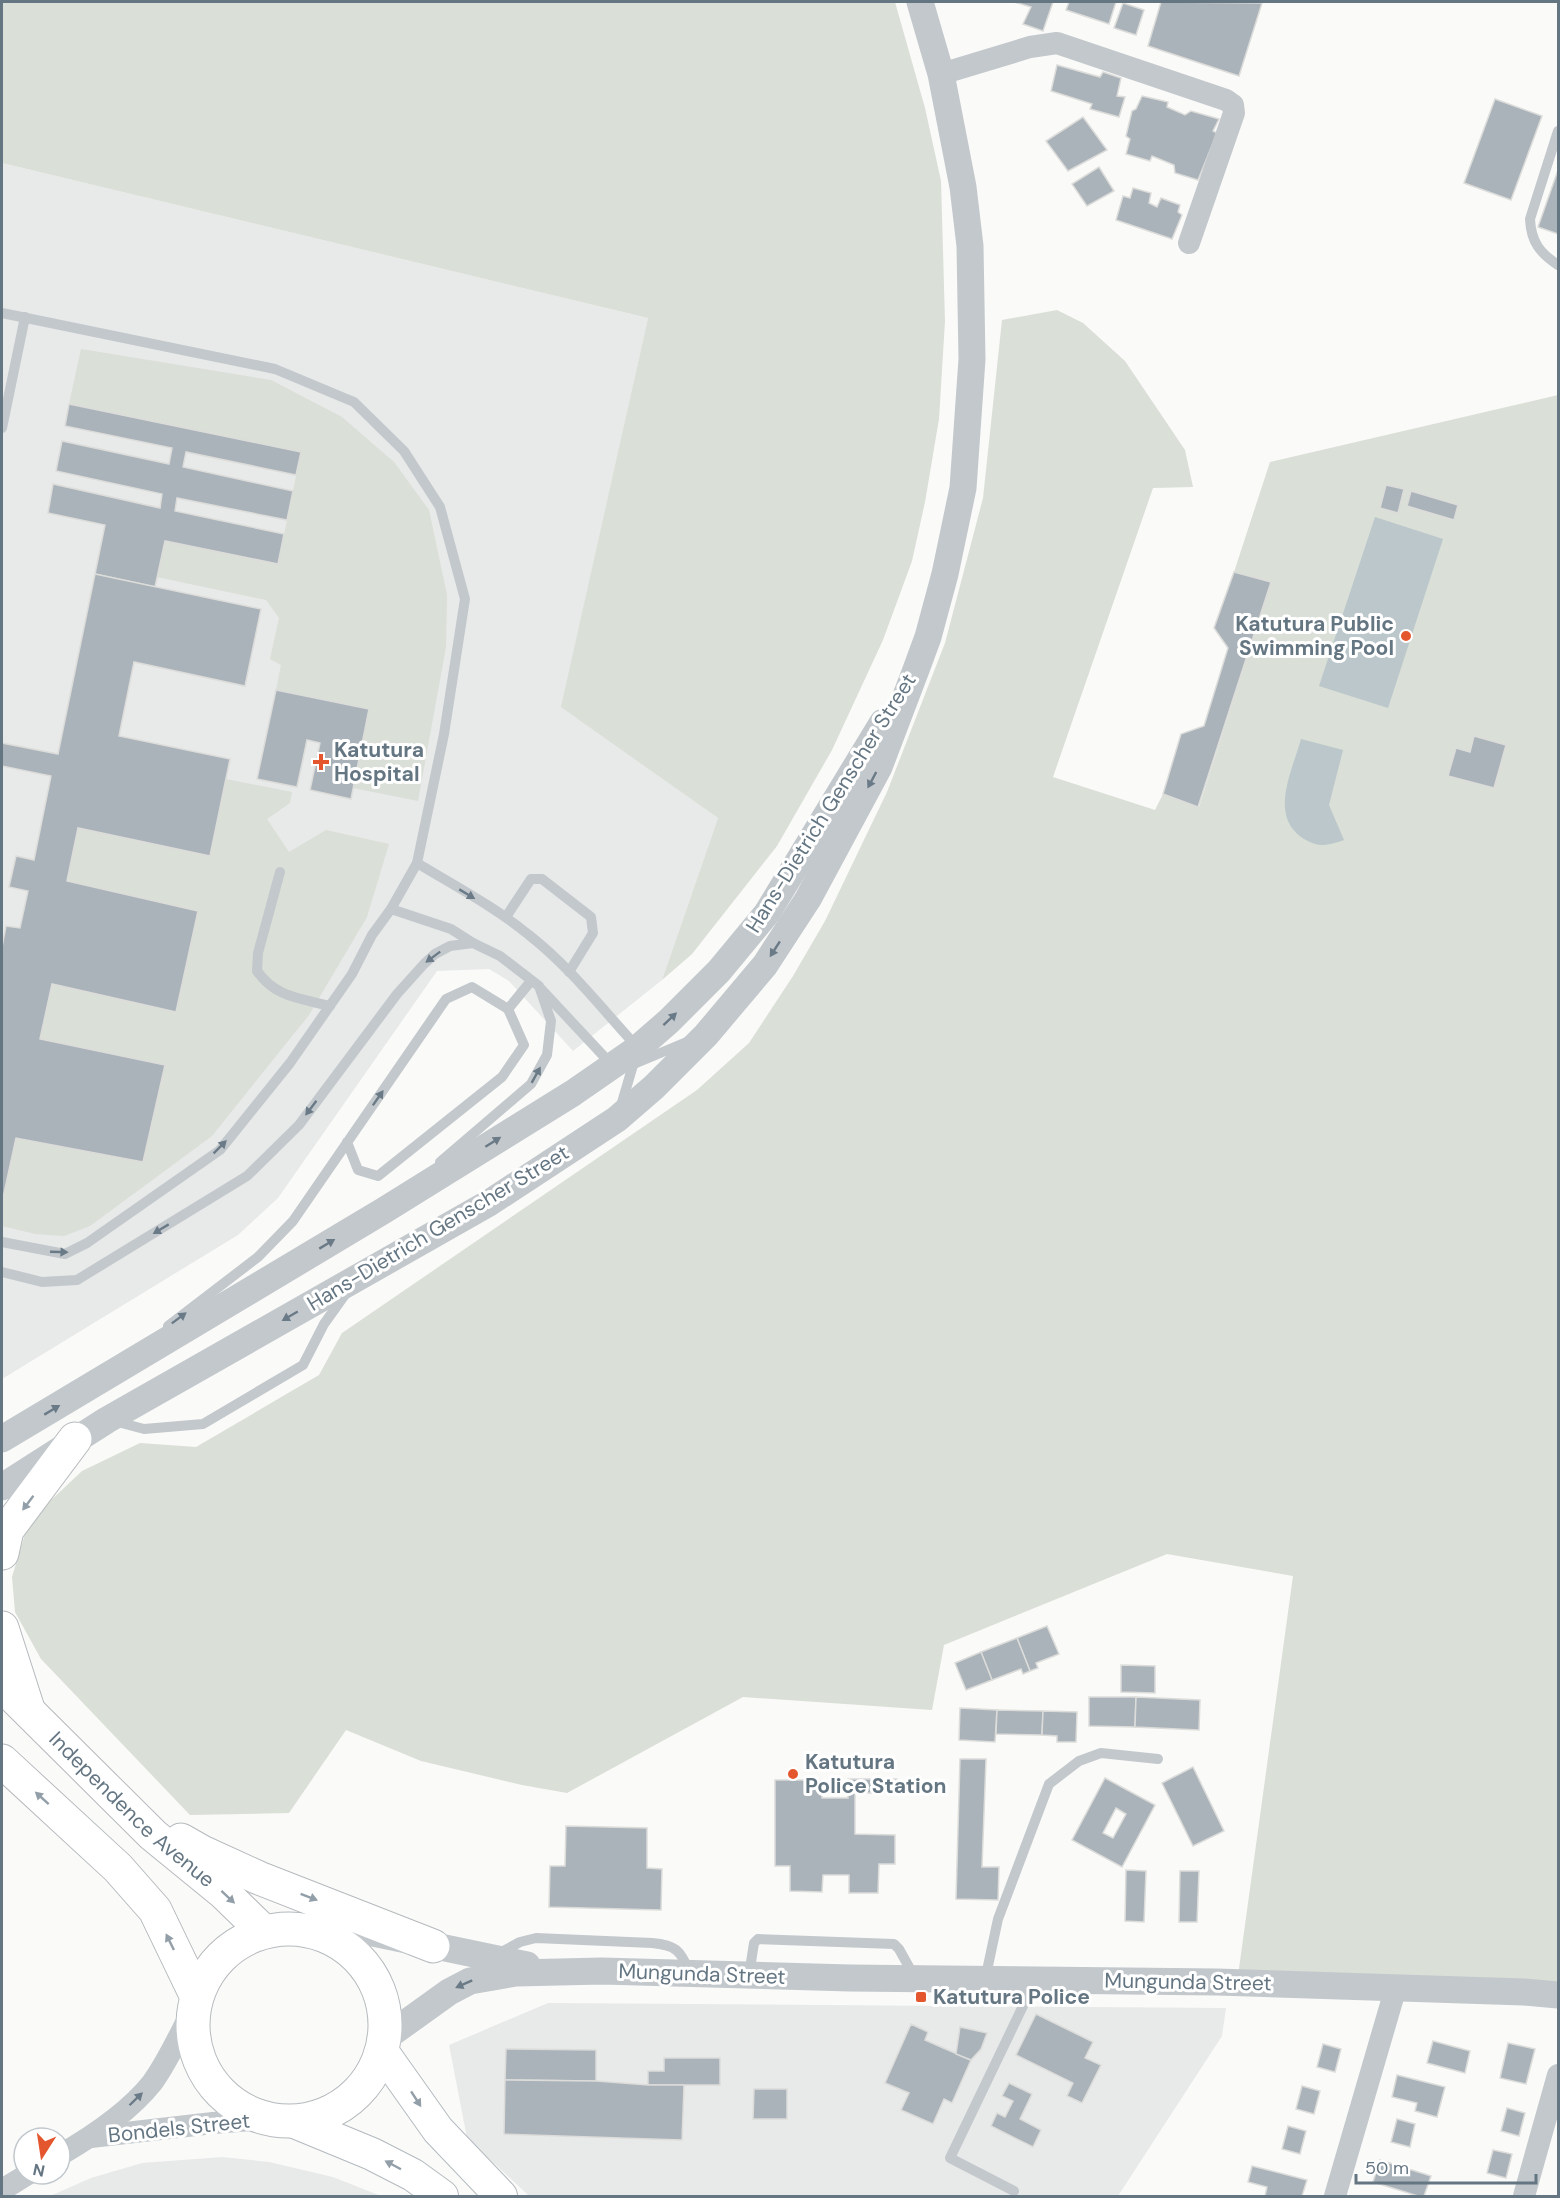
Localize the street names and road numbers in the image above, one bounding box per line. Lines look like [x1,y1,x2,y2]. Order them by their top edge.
street label: Hans-Dietrich Genscher Street [739,668,923,938]
street label: Hans-Dietrich Genscher Street [302,1139,574,1317]
street label: Independence Avenue [43,1725,221,1894]
street label: Mungunda Street [618,1957,786,1991]
street label: Mungunda Street [1104,1967,1272,1997]
street label: Bondels Street [107,2107,251,2149]

